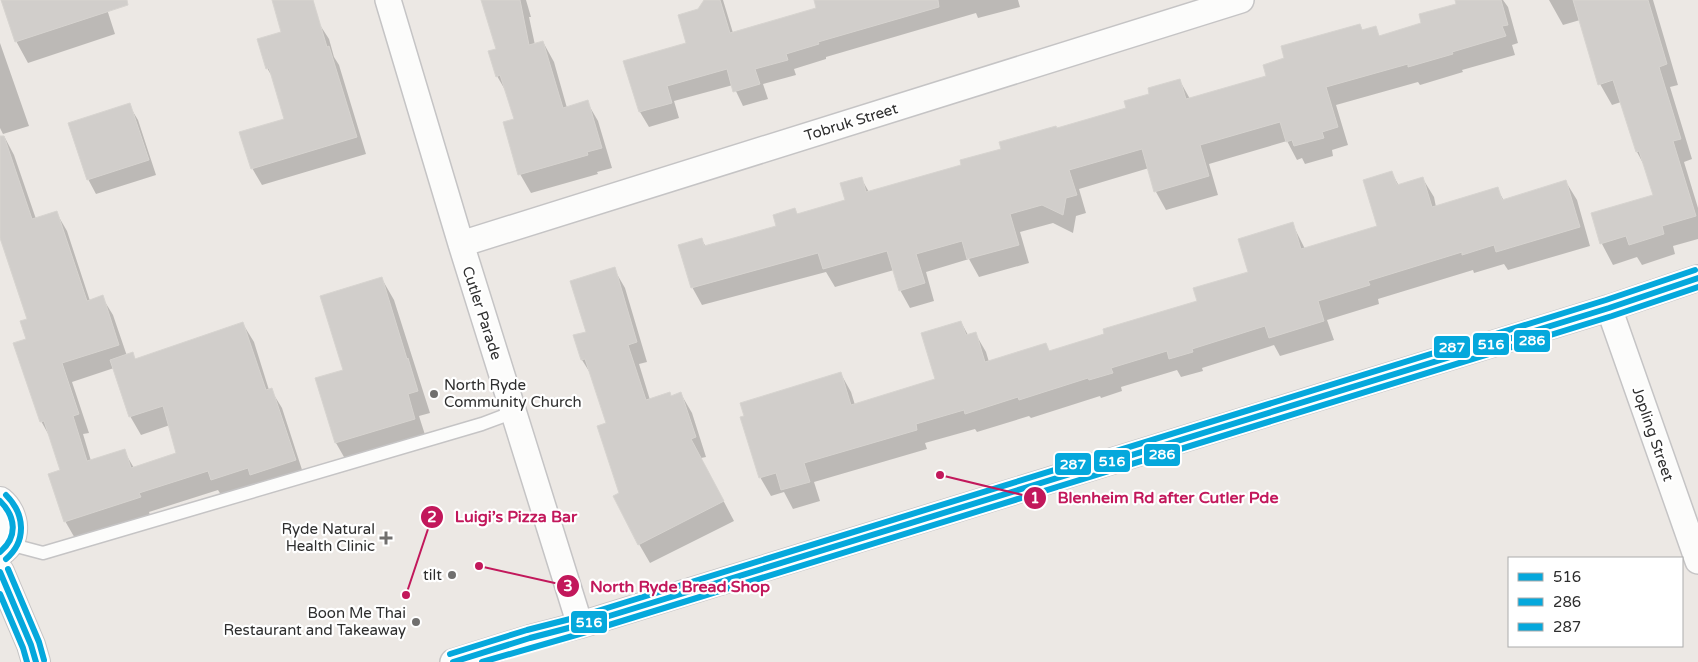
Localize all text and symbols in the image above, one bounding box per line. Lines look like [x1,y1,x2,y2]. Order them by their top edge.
street label: Tobruk Street [802,99,900,145]
street label: Cutler Parade [458,264,506,362]
line badge: 286 [1513,329,1551,353]
line badge: 516 [1472,332,1510,356]
text: 286 [1519,332,1545,349]
line badge: 287 [1433,335,1471,359]
text: 516 [1478,336,1504,353]
text: 287 [1439,339,1465,356]
place label: North Ryde Community Church [444,376,582,411]
street label: Jopling Street [1628,385,1678,484]
marker: North Ryde Community Church [428,388,440,400]
line badge: 286 [1143,443,1181,467]
text: 286 [1149,446,1175,463]
line badge: 516 [1093,449,1131,473]
line badge: 287 [1054,452,1092,476]
text: 516 [1099,453,1125,470]
text: 287 [1060,456,1086,473]
callout: Blenheim Rd after Cutler Pde [1022,482,1288,513]
text: Blenheim Rd after Cutler Pde [1058,488,1278,508]
text: 1 [1030,489,1040,507]
callout: Luigi’s Pizza Bar [420,501,587,532]
text: Luigi’s Pizza Bar [455,507,578,527]
text: 2 [427,508,437,526]
place label: Ryde Natural Health Clinic [281,520,375,555]
marker: Ryde Natural Health Clinic [379,531,393,545]
legend [1508,557,1683,647]
place label: tilt [423,566,442,584]
text: 516 [1553,568,1581,586]
marker: tilt [446,569,458,581]
callout: North Ryde Bread Shop [555,570,780,601]
text: 3 [563,577,573,595]
text: North Ryde Bread Shop [590,577,770,597]
text: 286 [1553,593,1581,611]
place label: Boon Me Thai Restaurant and Takeaway [223,604,406,639]
line badge: 516 [570,610,608,634]
text: 516 [576,614,602,631]
marker: Boon Me Thai Restaurant and Takeaway [410,616,422,628]
text: 287 [1553,618,1581,636]

